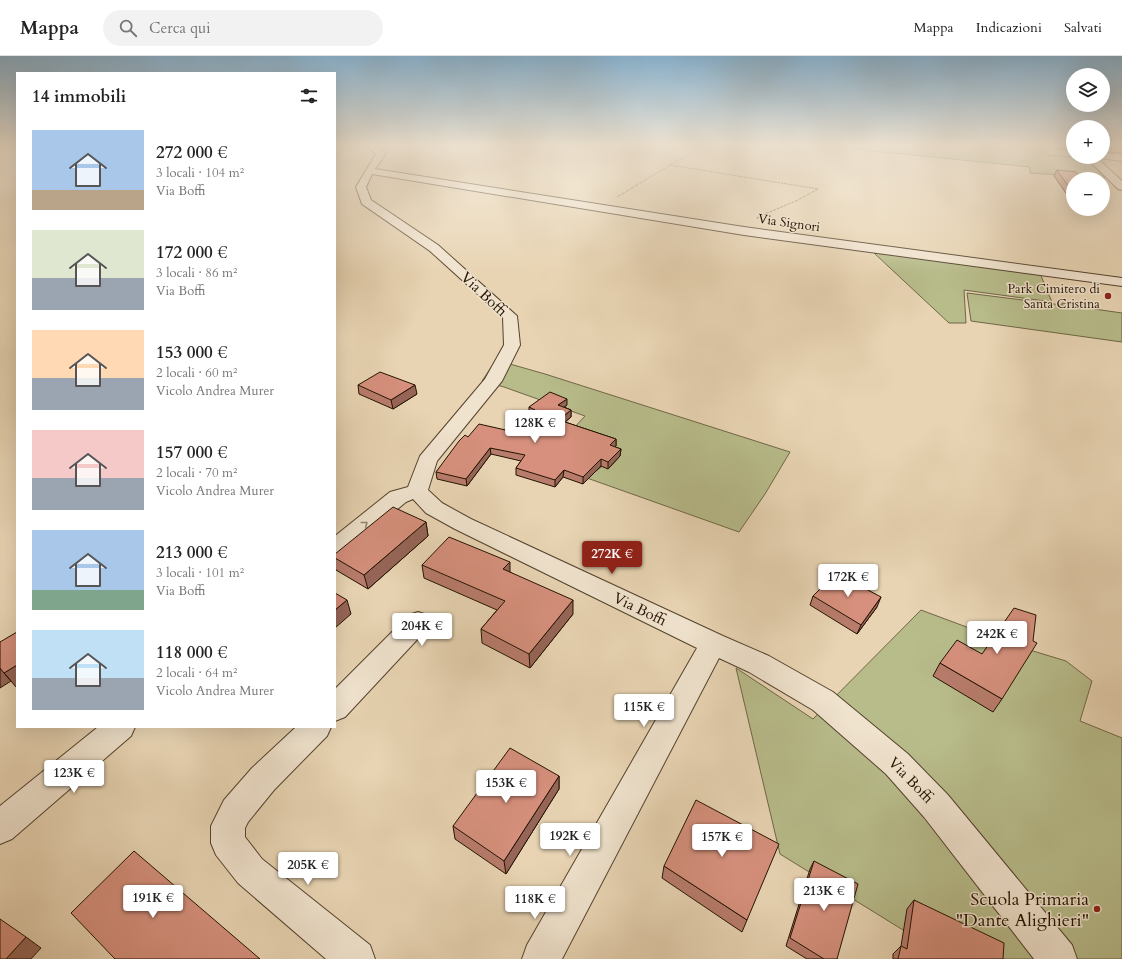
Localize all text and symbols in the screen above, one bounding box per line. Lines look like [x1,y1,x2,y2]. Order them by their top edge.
search box [103,10,383,46]
text: Mappa [20,15,79,41]
icon: search [117,17,139,39]
text: Cerca qui [149,18,211,38]
text: Mappa [913,18,954,37]
text: Indicazioni [976,18,1042,37]
text: Salvati [1064,18,1102,37]
map controls [1066,68,1110,216]
button: layers [1066,68,1110,112]
text: 14 immobili [32,85,126,108]
icon: filters [298,85,320,107]
button: + [1066,120,1110,164]
text: 272 000 € [156,141,228,164]
icon: home [64,146,112,194]
text: 3 locali · 104 m² [156,164,244,182]
button: − [1066,172,1110,216]
text: Via Boffi [156,182,205,200]
street label: Via Signori [757,210,822,236]
text: 172 000 € [156,241,228,264]
icon: home [64,246,112,294]
text: 3 locali · 86 m² [156,264,237,282]
street label: Via Boffi [456,267,512,321]
place label: Park Cimitero di Santa Cristina [1007,280,1100,313]
text: Via Boffi [156,282,205,300]
marker: Park Cimitero di Santa Cristina [1103,291,1113,301]
text: 153 000 € [156,341,228,364]
icon: home [64,346,112,394]
text: 2 locali · 60 m² [156,364,237,382]
text: Vicolo Andrea Murer [156,382,274,400]
pin: 128K € [502,410,568,444]
text: 128K € [514,414,556,432]
text: 157 000 € [156,441,228,464]
icon: home [64,446,112,494]
text: 2 locali · 70 m² [156,464,237,482]
text: Vicolo Andrea Murer [156,482,274,500]
one-way arrow [361,521,368,528]
text: 213 000 € [156,541,228,564]
pin: 272K € [579,541,645,575]
text: 272K € [591,545,633,563]
icon: home [64,546,112,594]
text: 3 locali · 101 m² [156,564,244,582]
pin: 172K € [815,564,881,598]
text: 172K € [827,568,869,586]
text: Via Boffi [156,582,205,600]
street label: Via Boffi [610,588,670,631]
pin: 204K € [389,613,455,647]
text: 204K € [401,617,443,635]
pin: 242K € [964,621,1030,655]
text: 242K € [976,625,1018,643]
text: 118 000 € [156,641,228,664]
icon: home [64,646,112,694]
text: 2 locali · 64 m² [156,664,237,682]
text: Vicolo Andrea Murer [156,682,274,700]
pin: 115K € [611,694,677,728]
text: 115K € [623,698,665,716]
street label: Via Boffi [884,753,938,807]
pin: 123K € [41,760,107,794]
text: 123K € [53,764,95,782]
pin: 153K € [473,770,539,804]
text: 153K € [485,774,527,792]
pin: 192K € [537,823,603,857]
pin: 157K € [689,824,755,858]
text: 192K € [549,827,591,845]
text: 157K € [701,828,743,846]
pin: 205K € [275,852,341,886]
text: 205K € [287,856,329,874]
pin: 213K € [791,878,857,912]
text: 213K € [803,882,845,900]
pin: 191K € [120,885,186,919]
pin: 118K € [502,886,568,920]
place label: Scuola Primaria "Dante Alighieri" [956,887,1089,933]
text: 191K € [132,889,174,907]
text: 118K € [514,890,556,908]
marker: Scuola Primaria "Dante Alighieri" [1092,904,1102,914]

